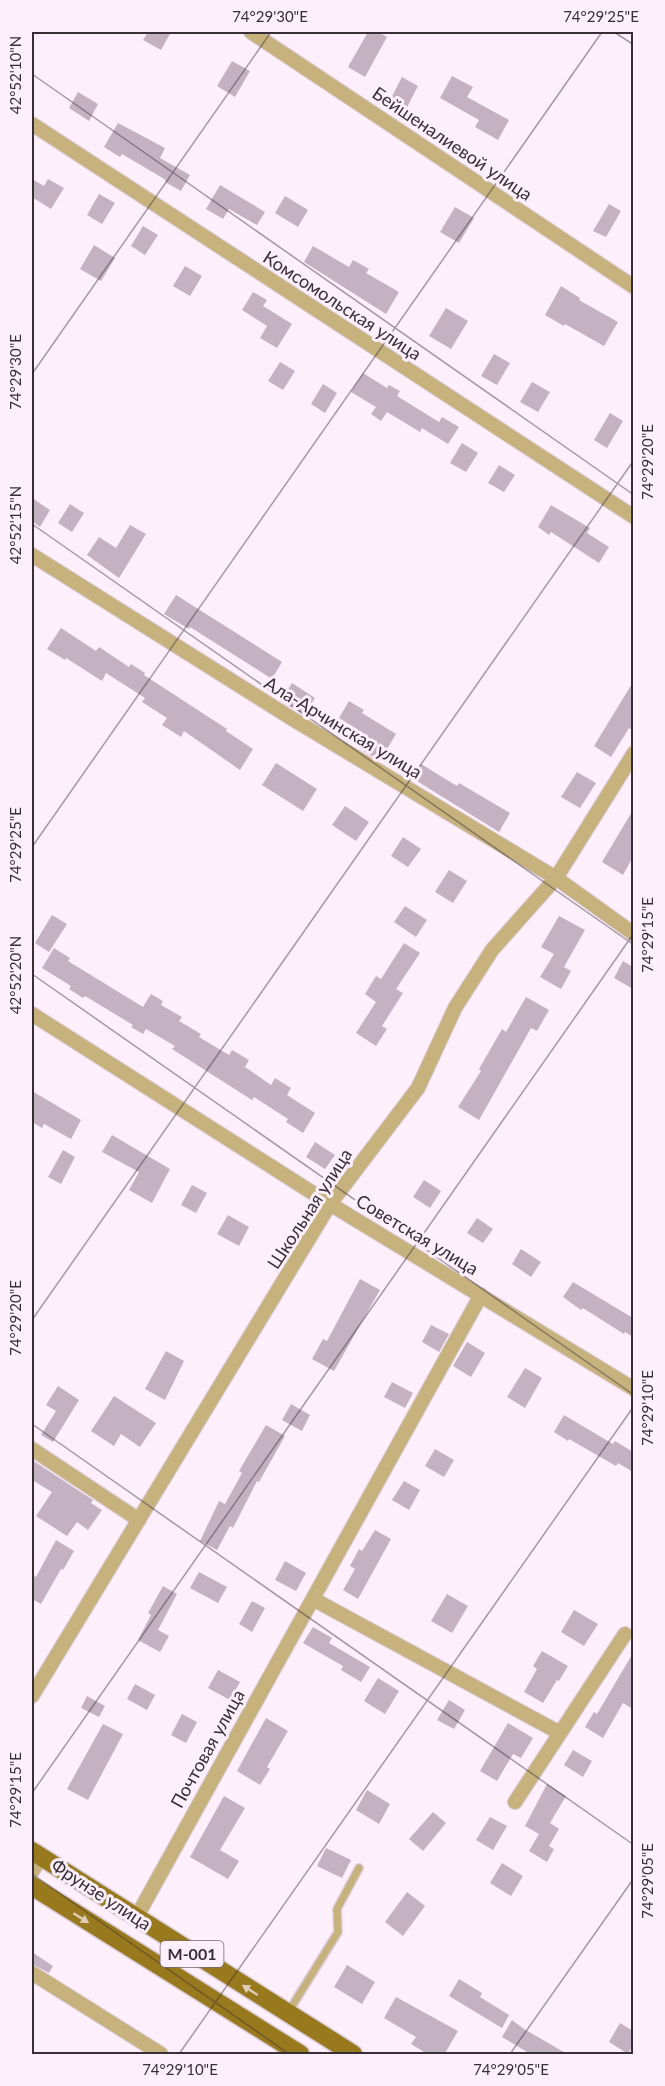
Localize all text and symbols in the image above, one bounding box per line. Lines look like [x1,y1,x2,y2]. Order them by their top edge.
text: 74°29'30"E [232,7,308,25]
text: 74°29'25"E [563,7,639,25]
text: 42°52'10"N [6,36,24,114]
street label: Бейшеналиевой улица [368,81,537,205]
street label: Комсомольская улица [259,246,426,365]
text: 74°29'30"E [6,334,24,410]
text: 74°29'20"E [638,424,656,500]
text: 42°52'15"N [6,486,24,564]
street label: Ала-Арчинская улица [261,671,426,783]
text: 74°29'25"E [6,807,24,883]
text: 74°29'15"E [638,897,656,973]
text: 42°52'20"N [6,936,24,1014]
street label: Школьная улица [262,1144,356,1273]
street label: Советская улица [352,1189,483,1279]
text: 74°29'20"E [6,1280,24,1356]
text: 74°29'10"E [638,1370,656,1446]
street label: Почтовая улица [166,1685,249,1812]
text: 74°29'15"E [6,1752,24,1828]
text: 74°29'05"E [638,1843,656,1919]
street label: Фрунзе улица [48,1854,156,1935]
one-way arrow [73,1912,89,1923]
road number: M-001 [160,1941,224,1967]
one-way arrow [241,1985,258,1996]
text: 74°29'10"E [142,2060,218,2078]
text: 74°29'05"E [473,2060,549,2078]

